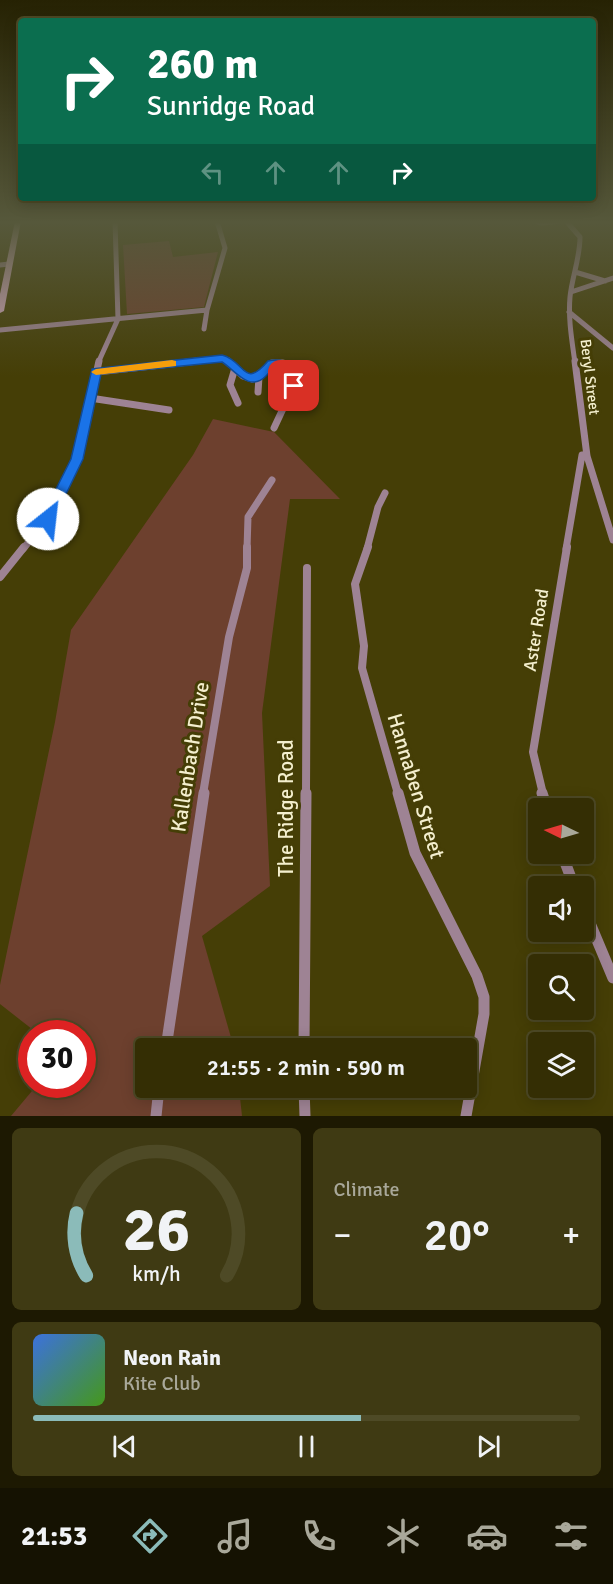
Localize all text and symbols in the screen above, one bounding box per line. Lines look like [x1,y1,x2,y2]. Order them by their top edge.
text: 260 m [147,39,258,90]
icon: right [48,42,126,120]
text: Sunridge Road [147,90,315,123]
icon: left [196,156,229,189]
icon: ahead [259,156,292,189]
icon: ahead [322,156,355,189]
icon: right [385,156,418,189]
street label: Beryl Street [576,338,604,416]
pin [268,360,319,411]
icon: arrive [277,369,310,402]
position arrow [16,487,80,551]
street label: Aster Road [519,587,553,673]
street label: Kallenbach Drive [165,680,215,834]
street label: Hannaben Street [382,710,450,862]
street label: The Ridge Road [273,739,299,877]
north arrow [528,798,594,864]
map controls [528,798,594,1098]
button: sound [528,876,594,942]
button: search [528,954,594,1020]
speed limit sign: 30 [18,1020,96,1098]
button: layers [528,1032,594,1098]
text: 21:55 · 2 min · 590 m [207,1054,405,1081]
text: Climate [334,1177,399,1202]
text: 26 [123,1191,190,1268]
text: 20° [424,1208,490,1263]
text: − [334,1215,351,1256]
text: + [562,1215,580,1256]
text: km/h [132,1261,181,1287]
text: Neon Rain [123,1344,221,1371]
text: Kite Club [123,1371,201,1396]
icon: previous [108,1430,141,1463]
icon: pause [290,1430,323,1463]
icon: next [472,1430,505,1463]
icon: directions [129,1515,171,1557]
icon: music [214,1515,256,1557]
icon: phone [298,1515,340,1557]
icon: climate [382,1515,424,1557]
icon: car [466,1515,508,1557]
icon: filters [550,1515,592,1557]
text: 21:53 [21,1520,87,1553]

